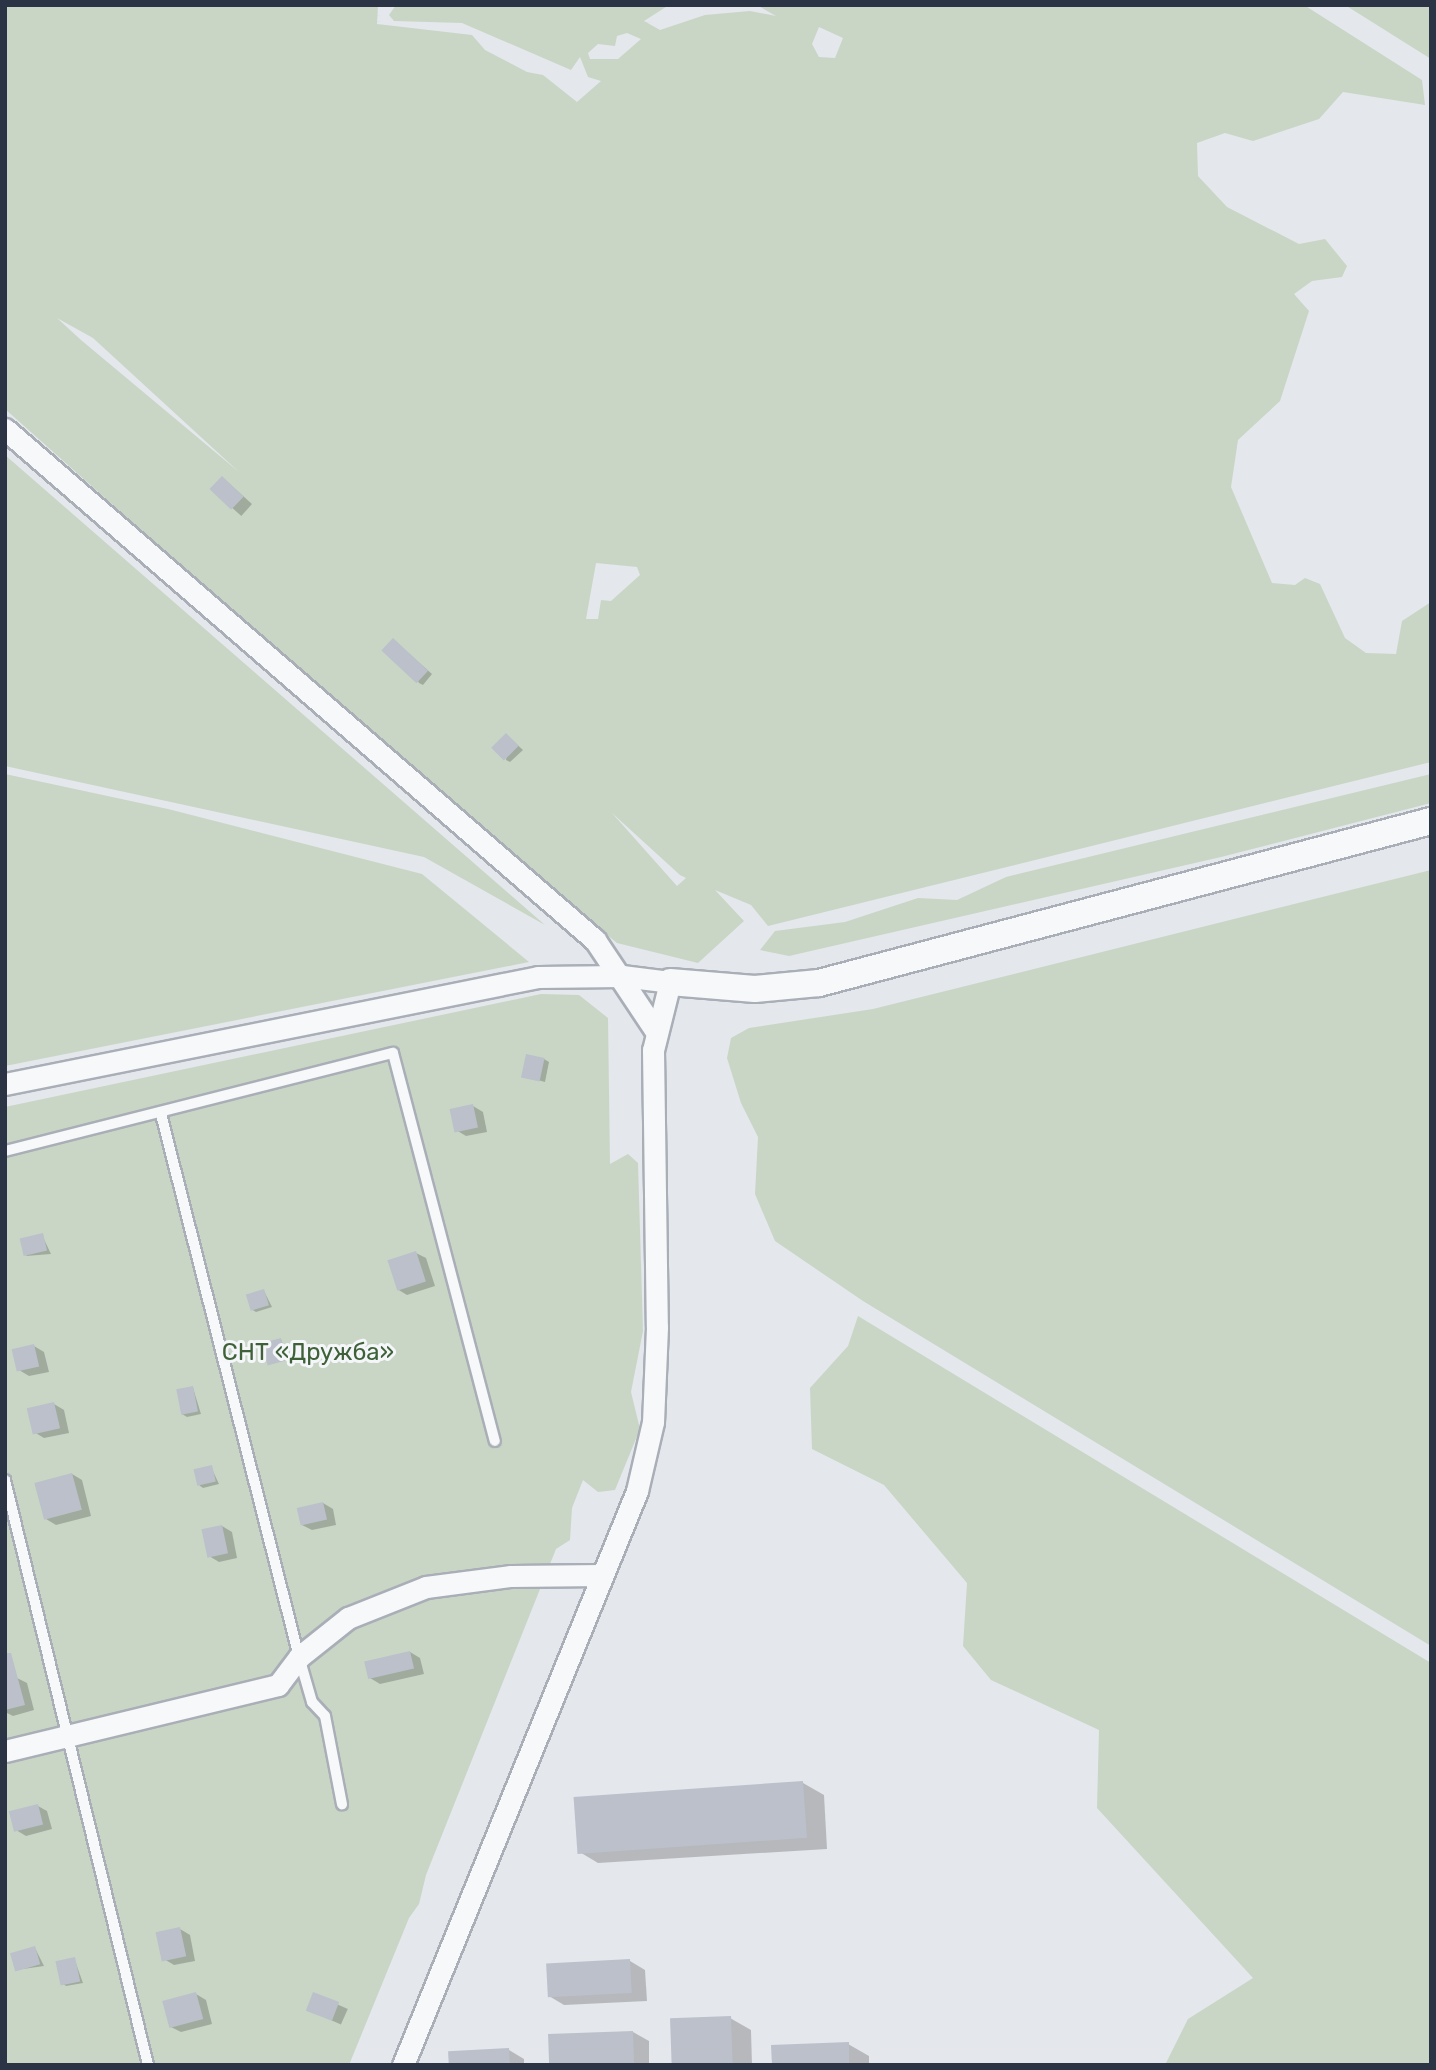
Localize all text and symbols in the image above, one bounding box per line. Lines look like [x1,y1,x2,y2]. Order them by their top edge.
park label: СНТ «Дружба» [222,1339,394,1367]

